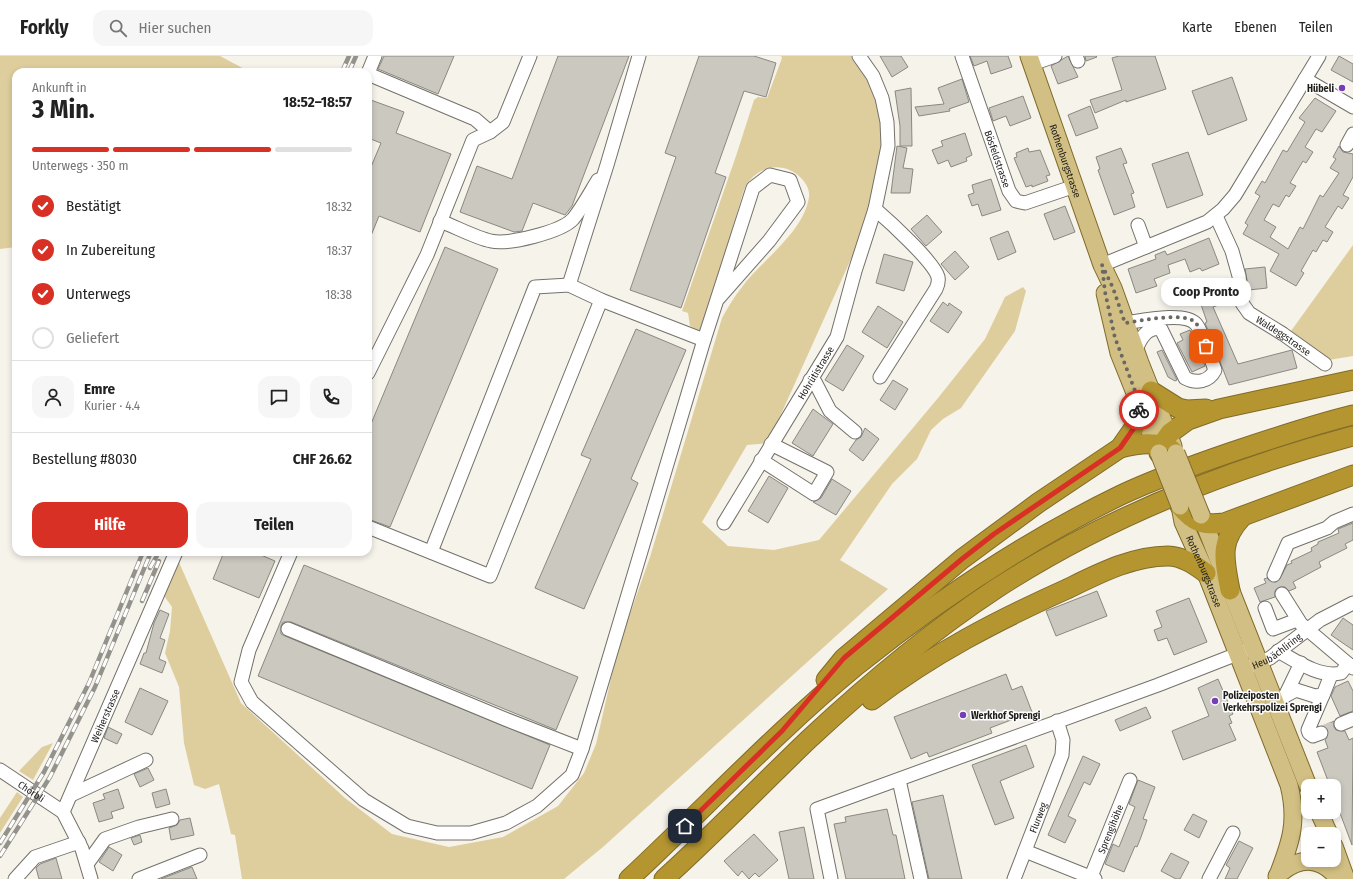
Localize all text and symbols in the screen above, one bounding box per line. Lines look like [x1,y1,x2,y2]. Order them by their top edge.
search box [93,10,373,46]
text: Forkly [20,16,69,39]
icon: search [107,17,129,39]
text: Hier suchen [139,19,211,37]
text: Karte [1182,19,1212,36]
text: Ebenen [1234,19,1277,36]
text: Teilen [1299,19,1333,36]
text: Ankunft in [32,80,87,95]
place label: Hübeli [1307,83,1334,95]
marker: Hübeli [1337,83,1347,93]
text: 18:52–18:57 [283,93,352,111]
text: 3 Min. [32,94,95,125]
street label: Rothenburgstrasse [1046,123,1083,199]
street label: Bösfeldstrasse [981,129,1012,190]
text: Unterwegs · 350 m [32,158,129,173]
icon: check [32,195,54,217]
text: Bestätigt [66,197,121,215]
text: 18:32 [326,199,352,214]
icon: check [32,239,54,261]
text: In Zubereitung [66,241,155,259]
text: 18:37 [326,243,352,258]
callout: Coop Pronto [1161,278,1251,306]
icon: check [32,283,54,305]
text: Coop Pronto [1173,284,1239,299]
text: Unterwegs [66,285,131,303]
text: 18:38 [325,287,352,302]
street label: Waldeggstrasse [1253,314,1313,359]
text: Geliefert [66,329,119,347]
pin [1189,329,1223,363]
icon: bag [1195,335,1217,357]
street label: Hohrütistrasse [795,344,837,402]
button: person [32,376,74,418]
button: chat [258,376,300,418]
button: phone [310,376,352,418]
text: Emre [84,380,115,398]
courier [1119,390,1159,430]
text: Kurier · 4.4 [84,398,140,413]
icon: bike [1128,399,1150,421]
text: Bestellung #8030 [32,450,137,468]
text: CHF 26.62 [293,450,352,468]
button: Hilfe [32,502,188,548]
button: Teilen [196,502,352,548]
street label: Rothenburgstrasse [1183,534,1224,609]
street label: Heubächliring [1250,631,1305,672]
street label: Weiherstrasse [89,687,123,745]
place label: Polizeiposten Verkehrspolizei Sprengi [1222,690,1322,714]
marker: Polizeiposten Verkehrspolizei Sprengi [1210,696,1220,706]
marker: Werkhof Sprengi [958,710,968,720]
place label: Werkhof Sprengi [971,710,1041,722]
street label: Chörbli [15,779,47,805]
map controls [1301,779,1341,867]
button: + [1301,779,1341,819]
street label: Flurweg [1027,801,1050,835]
street label: Sprengihöhe [1096,803,1126,856]
pin [668,809,702,843]
icon: home [674,815,696,837]
button: − [1301,827,1341,867]

